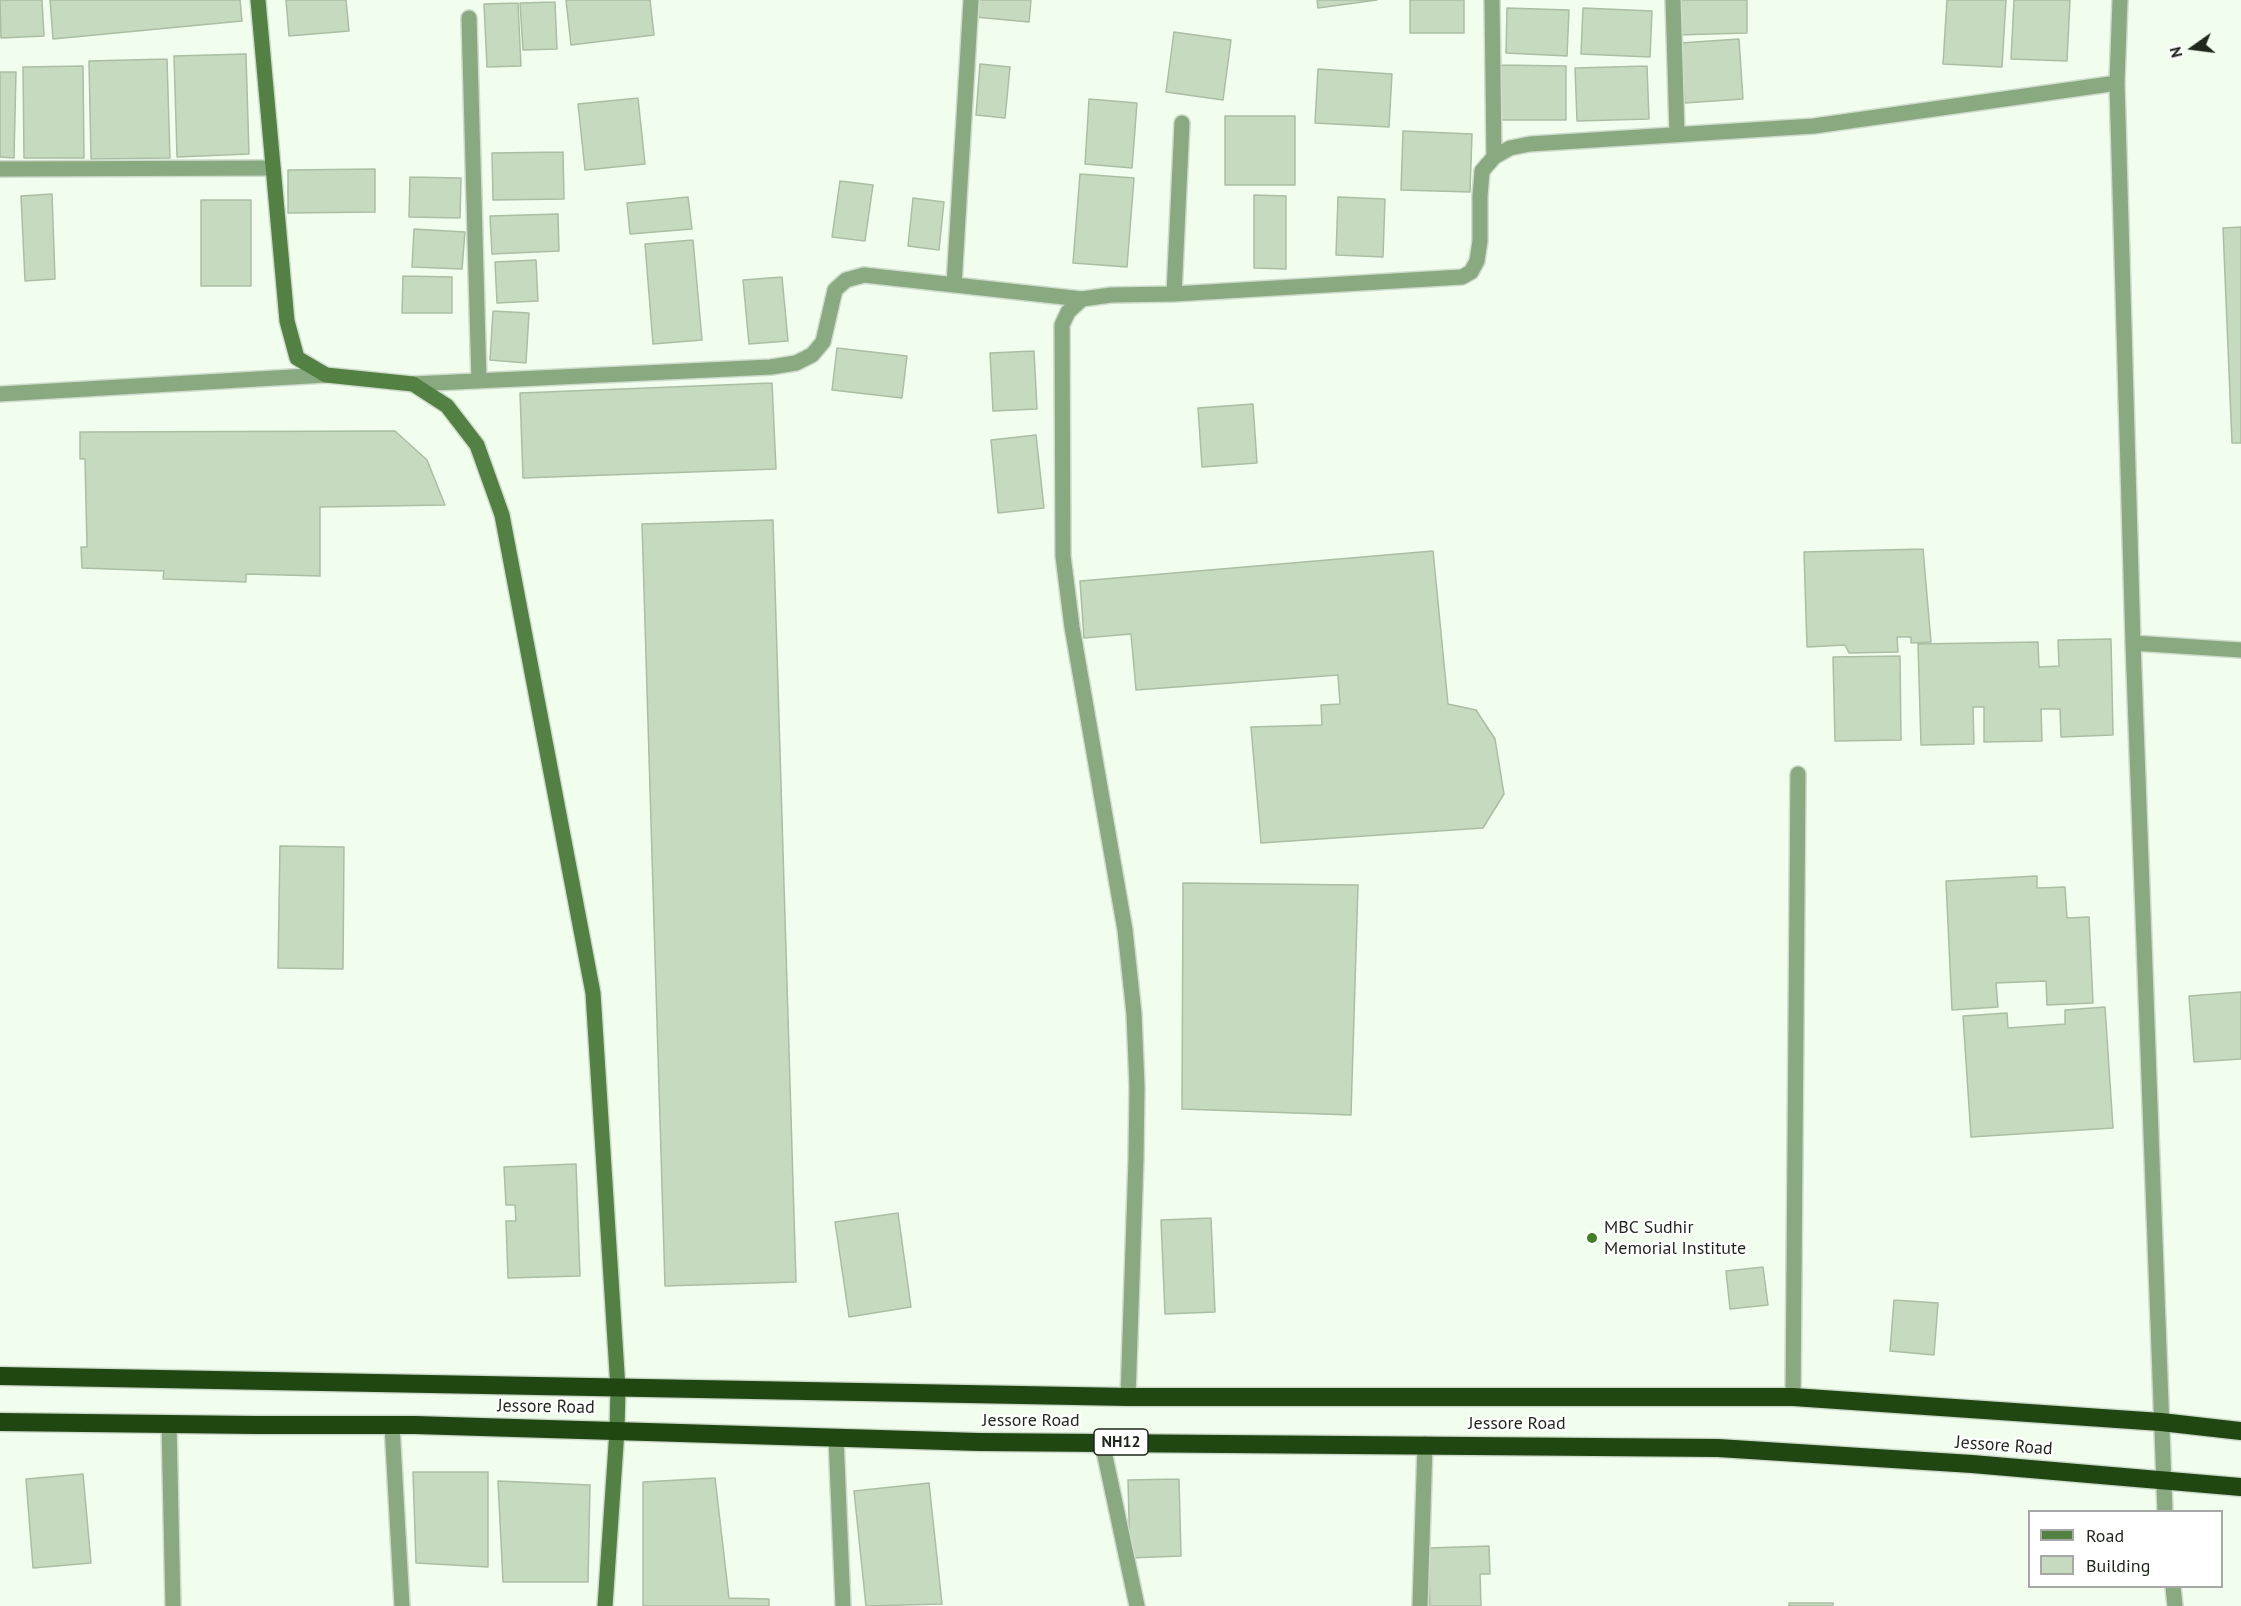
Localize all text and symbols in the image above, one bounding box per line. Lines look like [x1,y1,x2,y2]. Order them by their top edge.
north arrow [2163,18,2223,78]
text: N [2165,45,2187,60]
place label: MBC Sudhir Memorial Institute [1604,1217,1746,1260]
marker: MBC Sudhir Memorial Institute [1585,1231,1599,1245]
street label: Jessore Road [497,1395,595,1419]
street label: Jessore Road [982,1410,1080,1432]
street label: Jessore Road [1468,1413,1566,1435]
road number: NH12 [1094,1429,1148,1455]
street label: Jessore Road [1955,1432,2053,1460]
legend [2028,1510,2223,1588]
text: Road [2086,1524,2124,1547]
text: Building [2086,1554,2150,1577]

